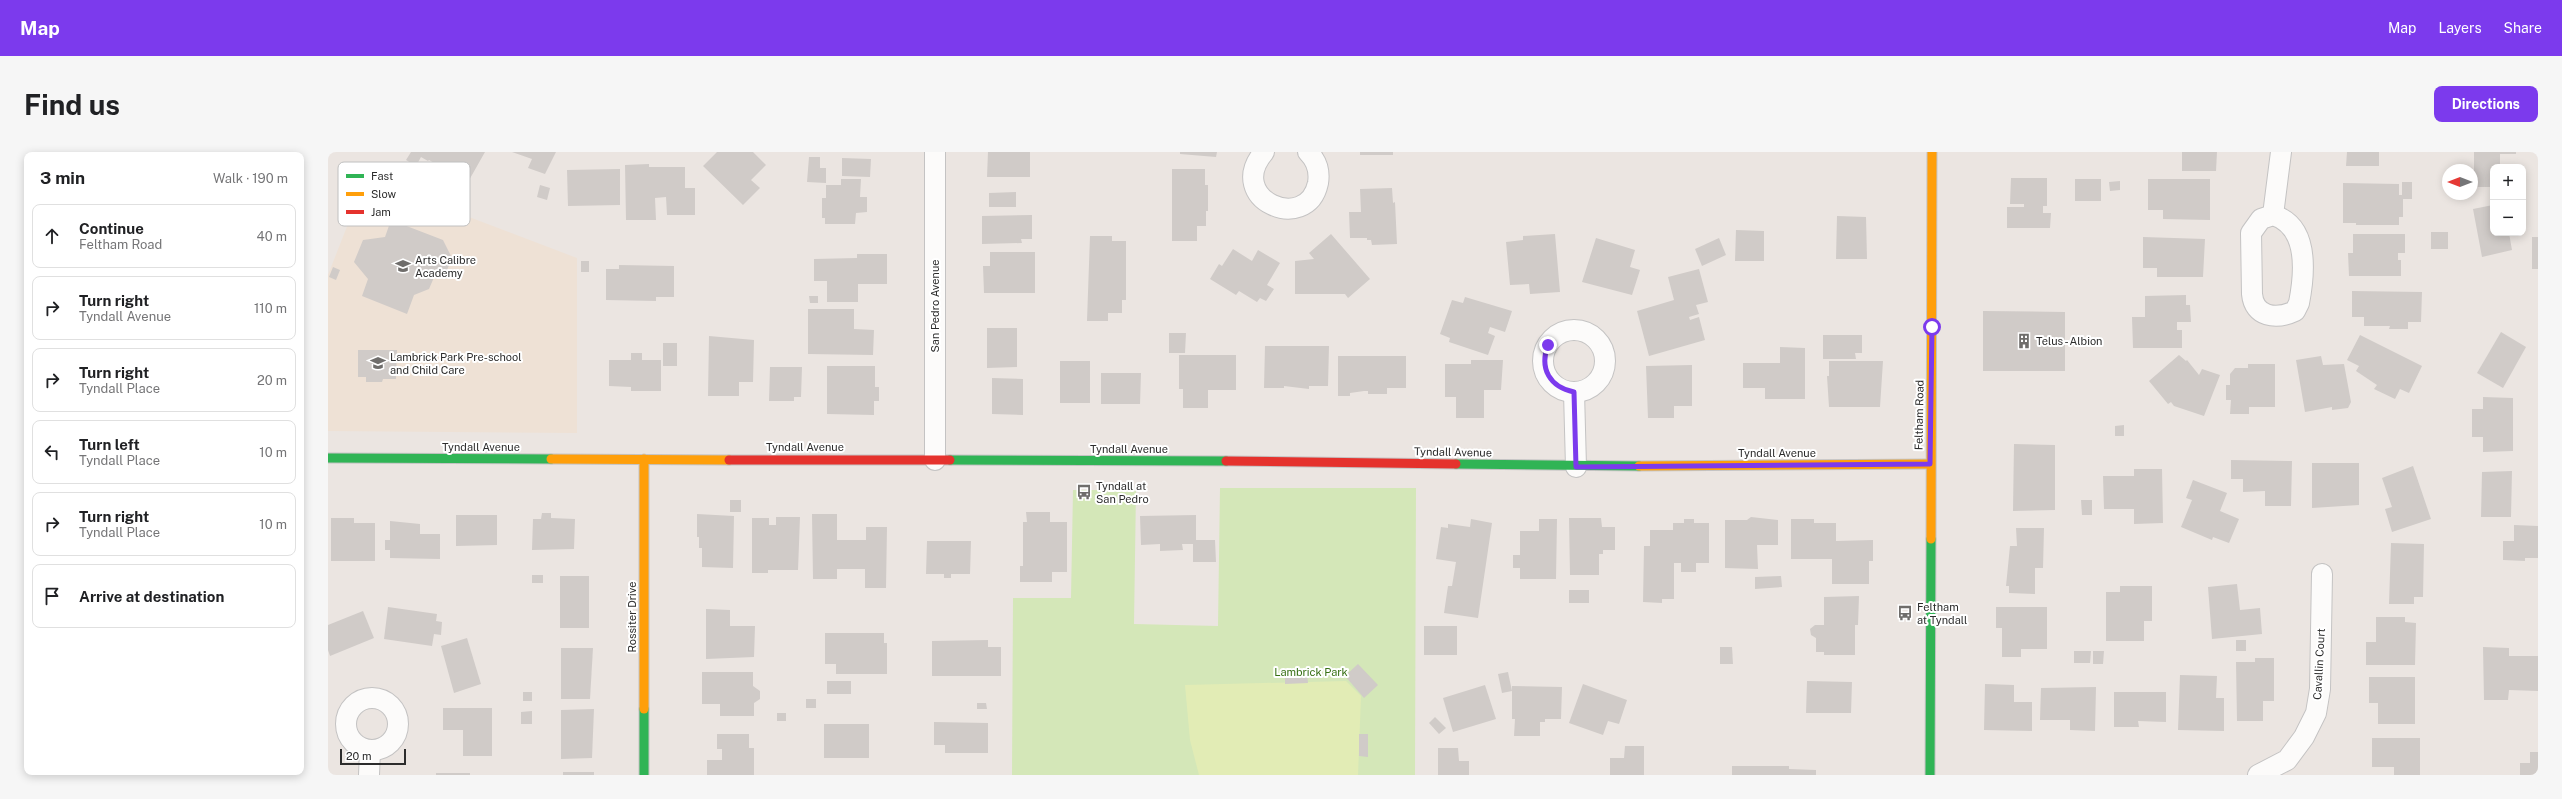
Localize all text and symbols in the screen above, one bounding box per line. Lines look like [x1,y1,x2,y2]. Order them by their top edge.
text: Map [20,17,60,39]
text: Map [2388,20,2416,36]
text: Layers [2438,20,2482,36]
text: Share [2504,20,2542,36]
button: Directions [2434,86,2538,122]
text: Find us [24,88,120,121]
legend [338,162,470,226]
north arrow [2442,164,2478,200]
map controls [2490,164,2526,236]
button: + [2490,164,2526,200]
text: 3 min [40,168,85,188]
text: Fast [371,170,393,182]
text: Walk · 190 m [213,171,288,186]
text: Slow [371,188,397,200]
button: − [2490,200,2526,236]
text: Jam [371,206,391,218]
text: Continue [79,220,144,237]
icon: ahead [41,225,63,247]
text: 40 m [256,229,287,244]
text: Feltham Road [79,237,162,252]
place label: Arts Calibre Academy [415,254,476,279]
school or university icon: Arts Calibre Academy [394,257,412,275]
street label: San Pedro Avenue [929,259,941,353]
text: Turn right [79,292,149,309]
icon: right [41,297,63,319]
text: 110 m [254,301,287,316]
text: Tyndall Avenue [79,309,171,324]
route start [1923,318,1941,336]
building icon: Telus - Albion [2015,332,2033,350]
place label: Telus - Albion [2036,335,2102,347]
route end [1539,336,1557,354]
place label: Lambrick Park Pre-school and Child Care [390,351,522,376]
school or university icon: Lambrick Park Pre-school and Child Care [369,354,387,372]
text: Turn right [79,364,149,381]
icon: right [41,369,63,391]
text: 20 m [257,373,287,388]
street label: Feltham Road [1912,380,1926,450]
text: Tyndall Place [79,381,160,396]
text: Turn left [79,436,140,453]
icon: left [41,441,63,463]
street label: Tyndall Avenue [442,441,520,453]
street label: Tyndall Avenue [766,441,844,453]
street label: Tyndall Avenue [1090,443,1168,455]
text: 10 m [259,445,287,460]
street label: Tyndall Avenue [1414,445,1492,459]
street label: Tyndall Avenue [1738,447,1816,459]
text: Tyndall Place [79,453,160,468]
place label: Tyndall at San Pedro [1096,480,1149,505]
bus stop icon: Tyndall at San Pedro [1075,483,1093,501]
text: Turn right [79,508,149,525]
icon: right [41,513,63,535]
text: 10 m [259,517,287,532]
text: Tyndall Place [79,525,160,540]
street label: Rossiter Drive [626,582,638,652]
icon: arrive [41,585,63,607]
text: Arrive at destination [79,588,224,605]
place label: Feltham at Tyndall [1917,601,1967,626]
bus stop icon: Feltham at Tyndall [1896,604,1914,622]
street label: Cavallin Court [2311,628,2327,700]
park label: Lambrick Park [1274,666,1348,678]
scale bar [340,747,406,766]
text: 20 m [346,750,371,762]

